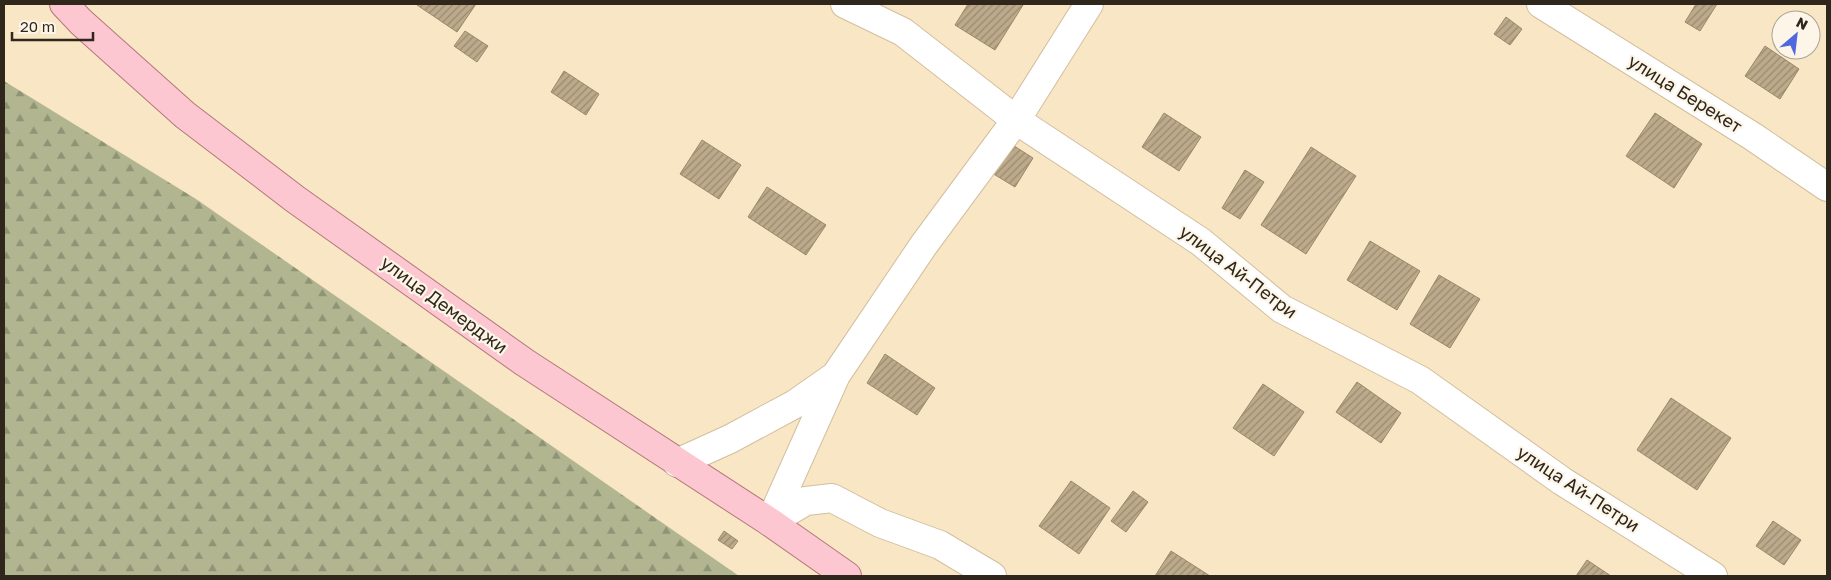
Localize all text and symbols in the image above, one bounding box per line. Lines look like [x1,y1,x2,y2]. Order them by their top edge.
scale bar [12,10,94,42]
north arrow [1771,10,1821,60]
text: N [1794,13,1811,33]
text: 20 m [20,17,55,35]
street label: улица Берекет [1624,49,1747,137]
street label: улица Ай-Петри [1175,220,1302,323]
street label: улица Демерджи [377,251,512,358]
street label: улица Ай-Петри [1513,440,1644,536]

